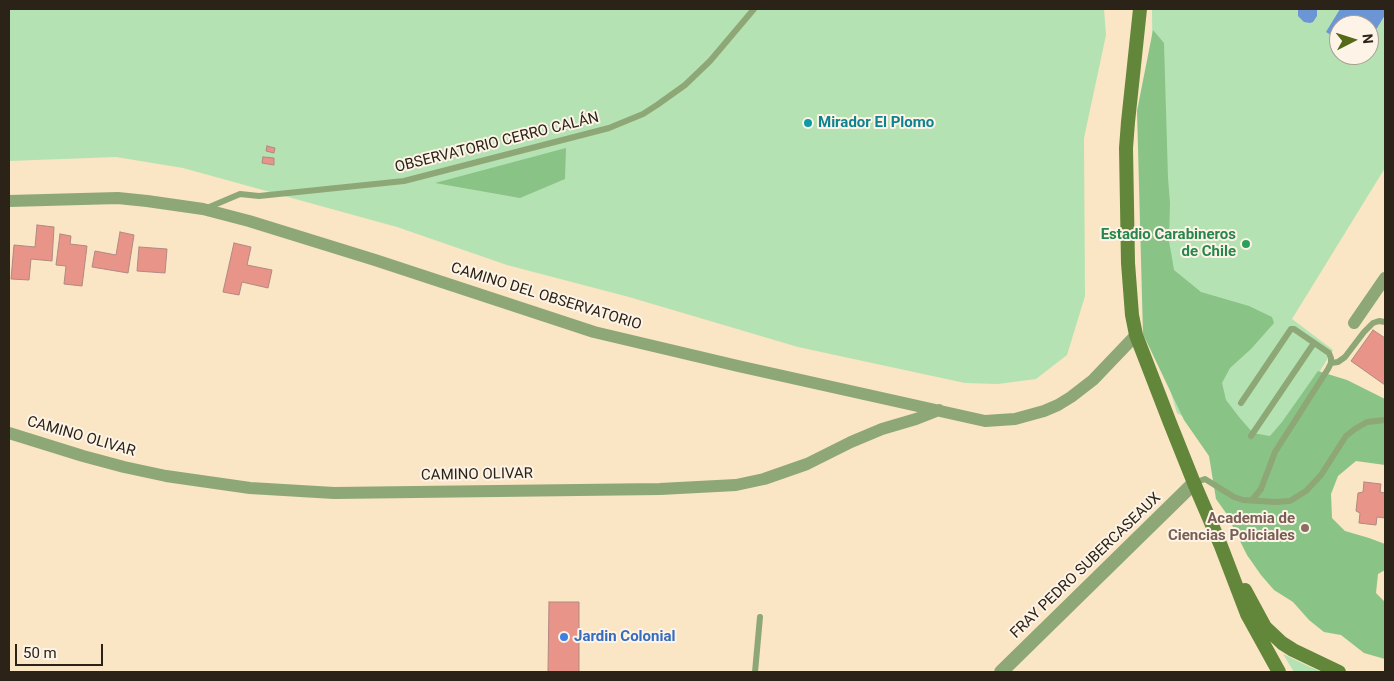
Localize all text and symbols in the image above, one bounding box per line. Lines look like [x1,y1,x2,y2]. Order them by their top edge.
north arrow [1329,15,1379,65]
text: N [1360,33,1376,44]
street label: OBSERVATORIO CERRO CALÁN [393,109,601,177]
place label: Mirador El Plomo [818,114,934,132]
marker: Mirador El Plomo [802,117,814,129]
place label: Estadio Carabineros de Chile [1101,226,1236,261]
marker: Estadio Carabineros de Chile [1240,238,1252,250]
street label: CAMINO DEL OBSERVATORIO [449,259,643,335]
street label: CAMINO OLIVAR [25,413,137,461]
street label: CAMINO OLIVAR [421,465,533,485]
street label: FRAY PEDRO SUBERCASEAUX [1007,489,1165,643]
place label: Academia de Ciencias Policiales [1168,510,1295,545]
marker: Academia de Ciencias Policiales [1299,522,1311,534]
place label: Jardin Colonial [574,628,675,646]
marker: Jardin Colonial [558,631,570,643]
scale bar [18,634,105,666]
text: 50 m [23,644,57,662]

